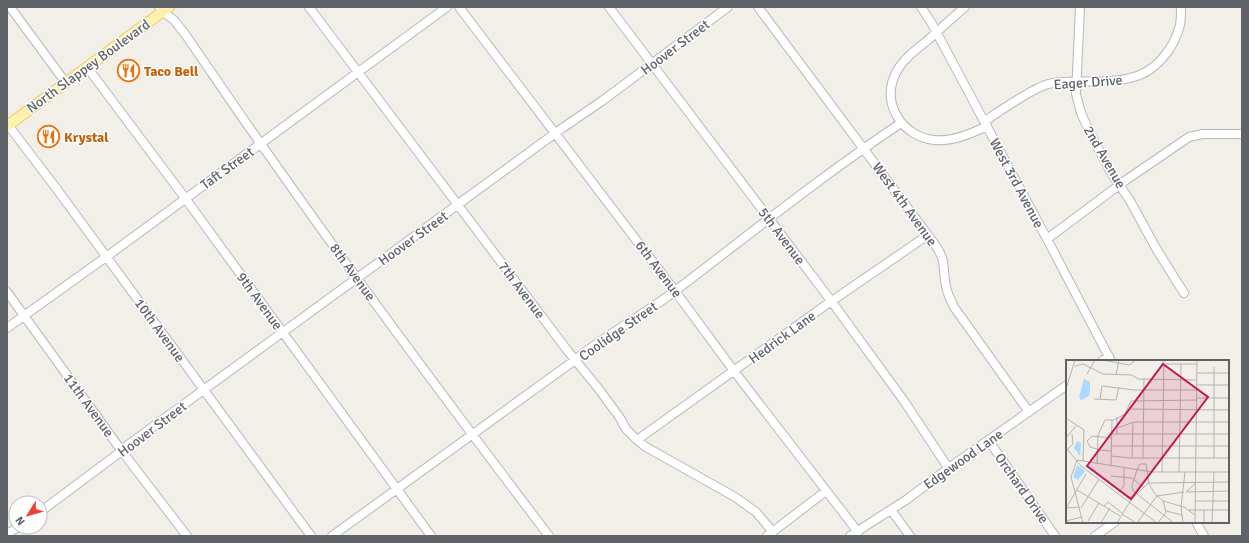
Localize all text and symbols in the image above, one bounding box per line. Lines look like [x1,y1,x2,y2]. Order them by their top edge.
street label: North Slappey Boulevard [23,16,153,117]
street label: Hoover Street [638,16,713,79]
restaurant icon: Taco Bell [115,58,141,84]
place label: Taco Bell [144,63,199,80]
street label: Eager Drive [1053,72,1123,93]
street label: 2nd Avenue [1080,123,1129,192]
restaurant icon: Krystal [36,124,62,150]
place label: Krystal [64,129,109,146]
street label: West 3rd Avenue [986,135,1047,231]
street label: Taft Street [197,143,257,193]
street label: West 4th Avenue [868,159,941,250]
street label: 5th Avenue [755,204,809,268]
street label: Hoover Street [375,207,451,269]
street label: 6th Avenue [632,237,686,301]
street label: 8th Avenue [326,240,379,304]
street label: 7th Avenue [495,258,549,322]
street label: 9th Avenue [233,269,286,333]
street label: 10th Avenue [131,295,188,365]
street label: Coolidge Street [576,298,661,365]
street label: Hedrick Lane [745,307,819,367]
inset map [1066,360,1229,523]
street label: 11th Avenue [60,370,117,440]
street label: Hoover Street [115,398,190,461]
street label: Edgewood Lane [920,426,1006,493]
street label: Orchard Drive [991,450,1052,527]
north arrow [8,495,48,535]
text: N [13,514,28,528]

